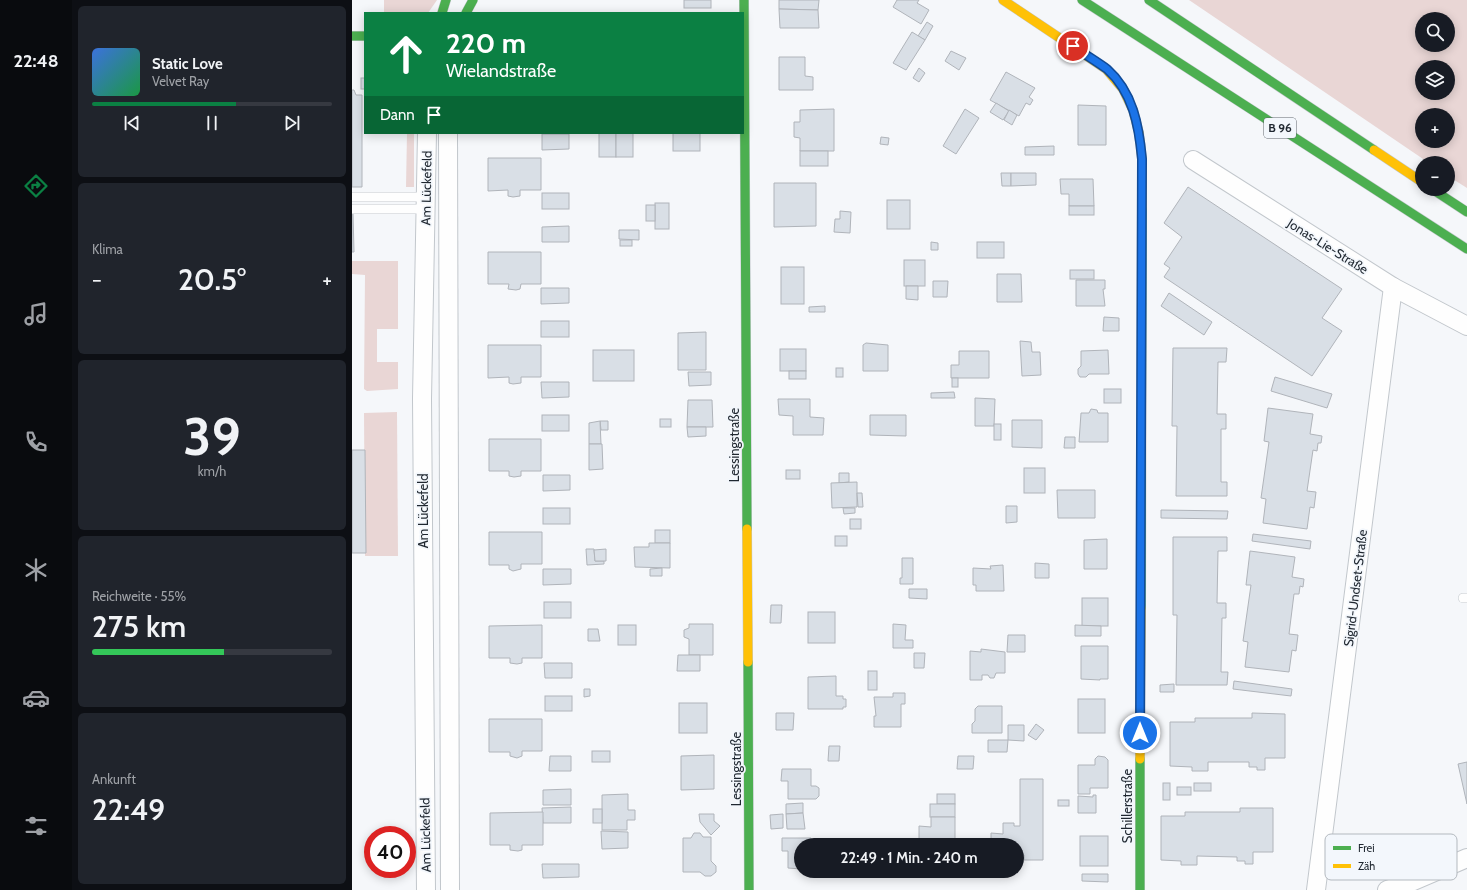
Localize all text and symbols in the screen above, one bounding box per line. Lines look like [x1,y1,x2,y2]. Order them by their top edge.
map controls [1415,12,1455,196]
button: search [1415,12,1455,52]
text: 220 m [446,26,526,60]
icon: ahead [380,28,432,80]
pin [1056,29,1090,63]
icon: arrive [1062,35,1084,57]
text: 22:48 [13,50,59,72]
text: Static Love [152,55,223,73]
text: Wielandstraße [446,60,556,82]
button: layers [1415,60,1455,100]
text: Velvet Ray [152,73,209,89]
icon: arrive [423,104,445,126]
text: Dann [380,106,415,124]
button: + [1415,108,1455,148]
icon: previous [121,112,143,134]
icon: pause [201,112,223,134]
icon: next [281,112,303,134]
road number: B 96 [1264,118,1296,138]
street label: Am Lückefeld [417,151,435,225]
button: − [1415,156,1455,196]
icon: directions [22,172,50,200]
street label: Jonas-Lie-Straße [1284,214,1372,277]
text: Klima [92,241,123,257]
text: 20.5° [178,261,246,298]
text: − [92,266,102,293]
text: + [322,266,332,293]
icon: music [22,300,50,328]
text: 39 [183,405,241,468]
street label: Lessingstraße [726,407,742,482]
icon: phone [22,428,50,456]
text: km/h [198,463,226,479]
street label: Am Lückefeld [415,474,431,548]
street label: Sigrid-Undset-Straße [1340,528,1370,647]
icon: climate [22,556,50,584]
text: Reichweite · 55% [92,588,186,604]
text: 275 km [92,608,186,645]
icon: car [22,684,50,712]
position arrow [1119,712,1161,754]
street label: Lessingstraße [728,731,744,806]
street label: Schillerstraße [1119,769,1135,843]
text: Ankunft [92,771,136,787]
text: 22:49 [92,791,165,828]
street label: Am Lückefeld [416,798,434,872]
icon: filters [22,812,50,840]
speed limit sign: 40 [364,826,416,878]
legend [1325,834,1457,880]
text: Frei [1358,841,1375,855]
text: 22:49 · 1 Min. · 240 m [840,849,978,867]
text: Zäh [1358,859,1375,873]

